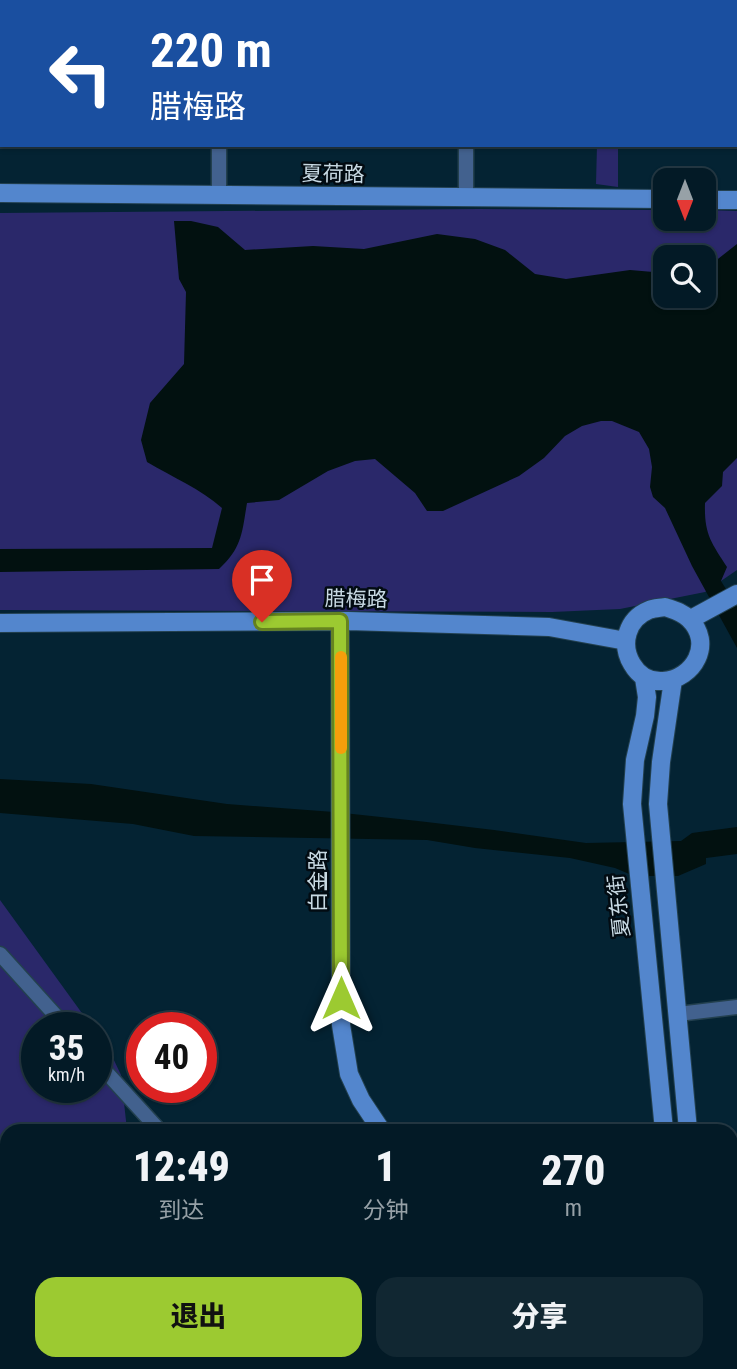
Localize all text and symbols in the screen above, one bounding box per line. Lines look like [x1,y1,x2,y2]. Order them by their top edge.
text: 220 m [150,22,272,79]
icon: left [35,28,126,119]
text: 腊梅路 [150,88,246,126]
street label: 夏荷路 [301,161,365,187]
north arrow [653,168,716,231]
map controls [653,168,716,308]
button: search [653,245,716,308]
pin [232,550,292,622]
icon: arrive [243,561,281,599]
street label: 腊梅路 [324,586,388,612]
street label: 白金路 [306,850,330,913]
street label: 夏东街 [604,873,634,939]
position arrow [304,961,378,1035]
speed limit sign: 40 [126,1012,217,1103]
text: 35 [49,1028,84,1069]
text: km/h [48,1064,85,1085]
text: 12:49 [133,1142,230,1191]
text: 1 [375,1142,396,1191]
text: 270 [541,1146,605,1195]
text: m [565,1195,582,1222]
text: 到达 [158,1197,204,1224]
text: 分钟 [363,1197,409,1224]
button: 退出 [35,1277,362,1357]
button: 分享 [376,1277,703,1357]

